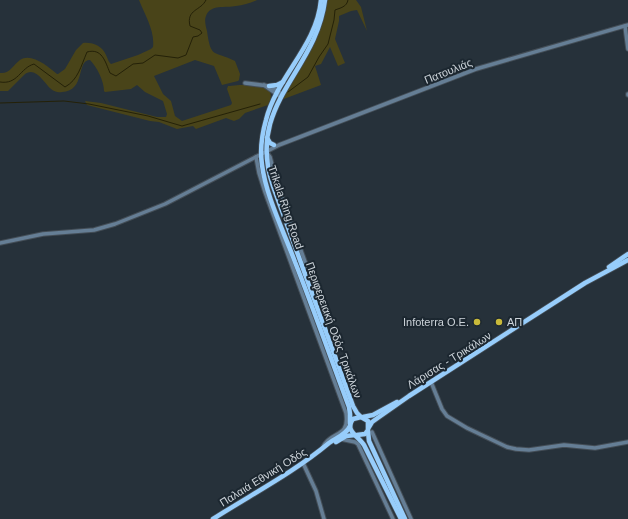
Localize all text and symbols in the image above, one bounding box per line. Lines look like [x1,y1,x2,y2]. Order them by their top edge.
street label: Πατουλιάς [422,56,474,86]
street label: Trikala Ring Road [266,164,306,250]
street label: Περιφερειακή Οδός Τρικάλων [304,260,364,400]
place label: Infoterra Ο.Ε. [403,316,469,328]
place label: ΑΠ [507,316,522,328]
marker: Infoterra Ο.Ε. [472,317,482,327]
marker: ΑΠ [494,317,504,327]
street label: Λάρισας - Τρικάλων [405,329,494,391]
street label: Παλαιά Εθνική Οδός [217,445,309,509]

